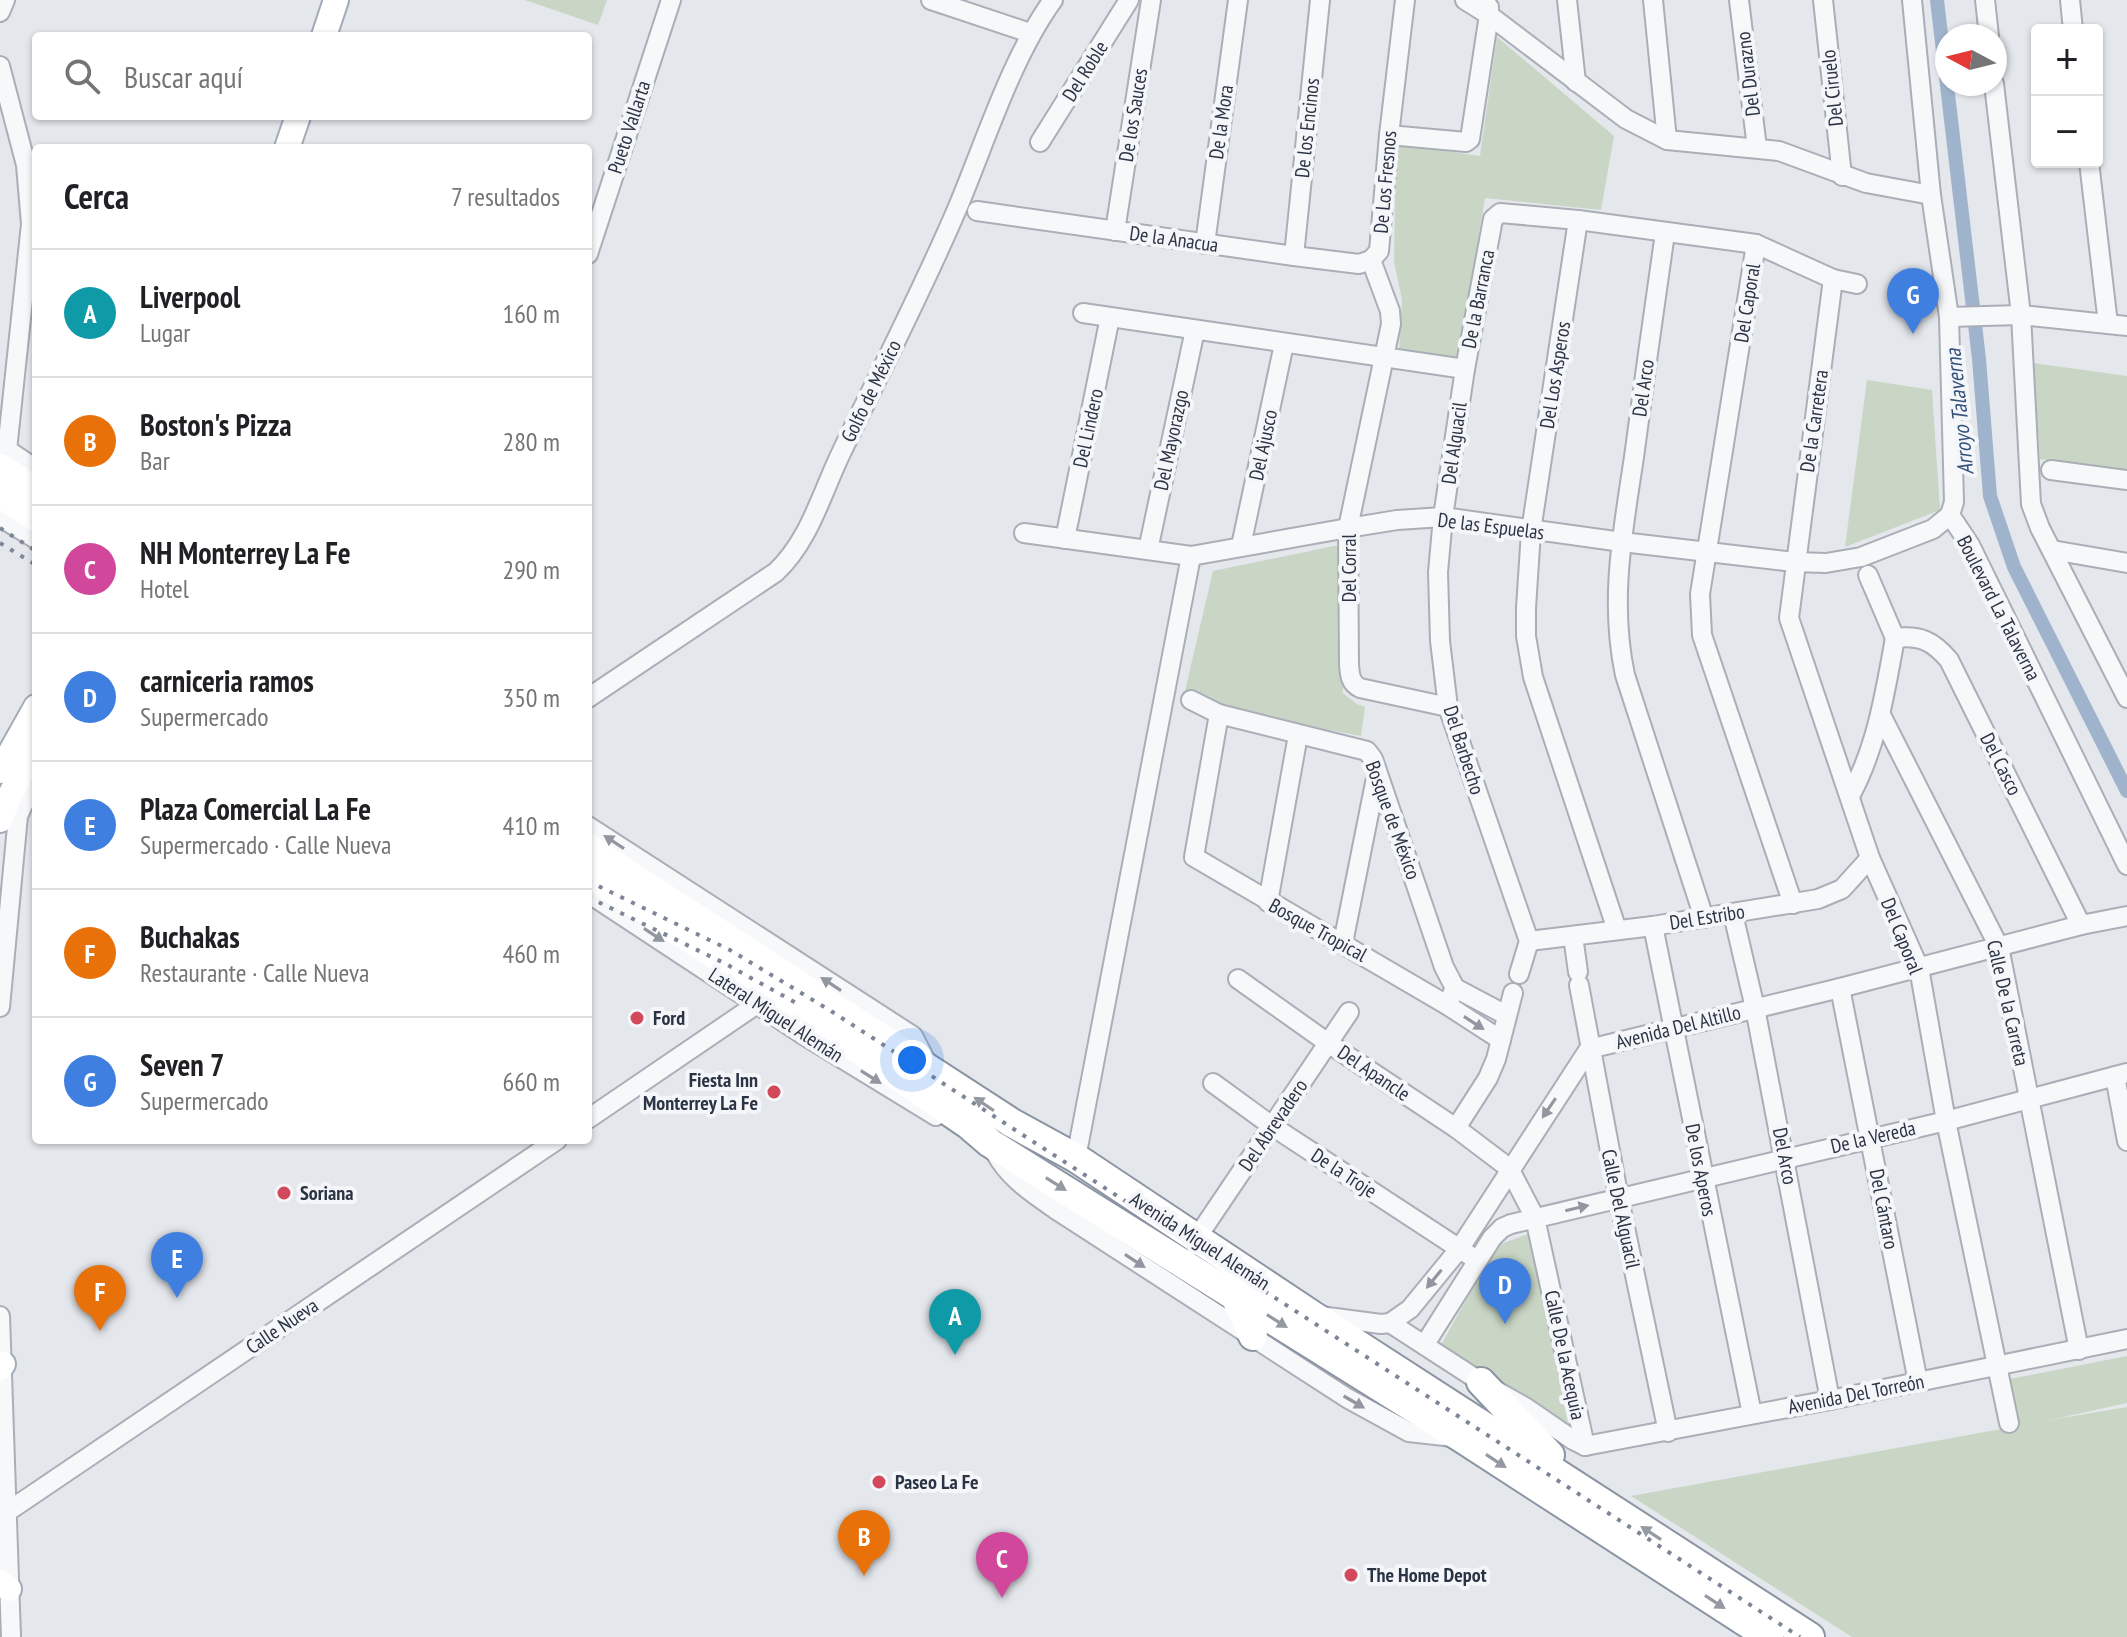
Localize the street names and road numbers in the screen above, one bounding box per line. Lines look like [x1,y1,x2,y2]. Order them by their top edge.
street label: Del Durazno [1730,30,1766,118]
street label: Del Roble [1056,36,1114,106]
street label: Del Ciruelo [1815,48,1849,128]
street label: De los Sauces [1113,66,1153,164]
street label: Pueto Vallarta [602,77,656,177]
street label: De los Encinos [1289,77,1325,179]
street label: De la Mora [1203,83,1239,161]
street label: De Los Fresnos [1368,129,1402,234]
street label: De la Anacua [1128,220,1220,258]
street label: De la Barranca [1456,247,1500,351]
street label: Del Caporal [1728,261,1766,345]
street label: Del Los Asperos [1534,319,1576,430]
street label: Golfo de México [835,336,907,446]
street label: Del Arco [1626,358,1660,418]
street label: De la Carretera [1794,368,1834,474]
street label: Del Lindero [1067,386,1109,470]
street label: Del Mayorazgo [1148,387,1194,493]
street label: Del Alguacil [1435,400,1473,486]
street label: Del Ajusco [1243,407,1283,483]
street label: De las Espuelas [1436,507,1546,545]
street label: Boulevard La Talaverna [1951,531,2047,685]
street label: Del Corral [1336,533,1362,602]
street label: Del Barbecho [1437,702,1491,798]
street label: Del Casco [1974,728,2028,800]
street label: Bosque de México [1360,757,1426,883]
street label: Bosque Tropical [1264,892,1372,968]
street label: Del Caporal [1875,894,1929,978]
street label: Del Estribo [1668,898,1746,936]
street label: Calle De la Carreta [1981,938,2035,1068]
street label: Lateral Miguel Alemán [704,962,848,1068]
street label: Avenida Del Altillo [1613,999,1743,1055]
street label: Del Apancle [1333,1039,1415,1107]
street label: Del Abrevadero [1233,1074,1313,1176]
street label: De la Vereda [1828,1115,1918,1159]
street label: De los Aperos [1679,1121,1723,1219]
street label: Del Arco [1767,1125,1803,1187]
street label: De la Troje [1306,1142,1382,1204]
street label: Calle Del Alguacil [1596,1147,1646,1271]
street label: Del Cántaro [1863,1167,1905,1251]
street label: Avenida Miguel Alemán [1125,1186,1275,1296]
street label: Calle De la Acequia [1539,1288,1591,1422]
street label: Calle Nueva [241,1292,323,1360]
street label: Avenida Del Torreón [1786,1368,1926,1420]

